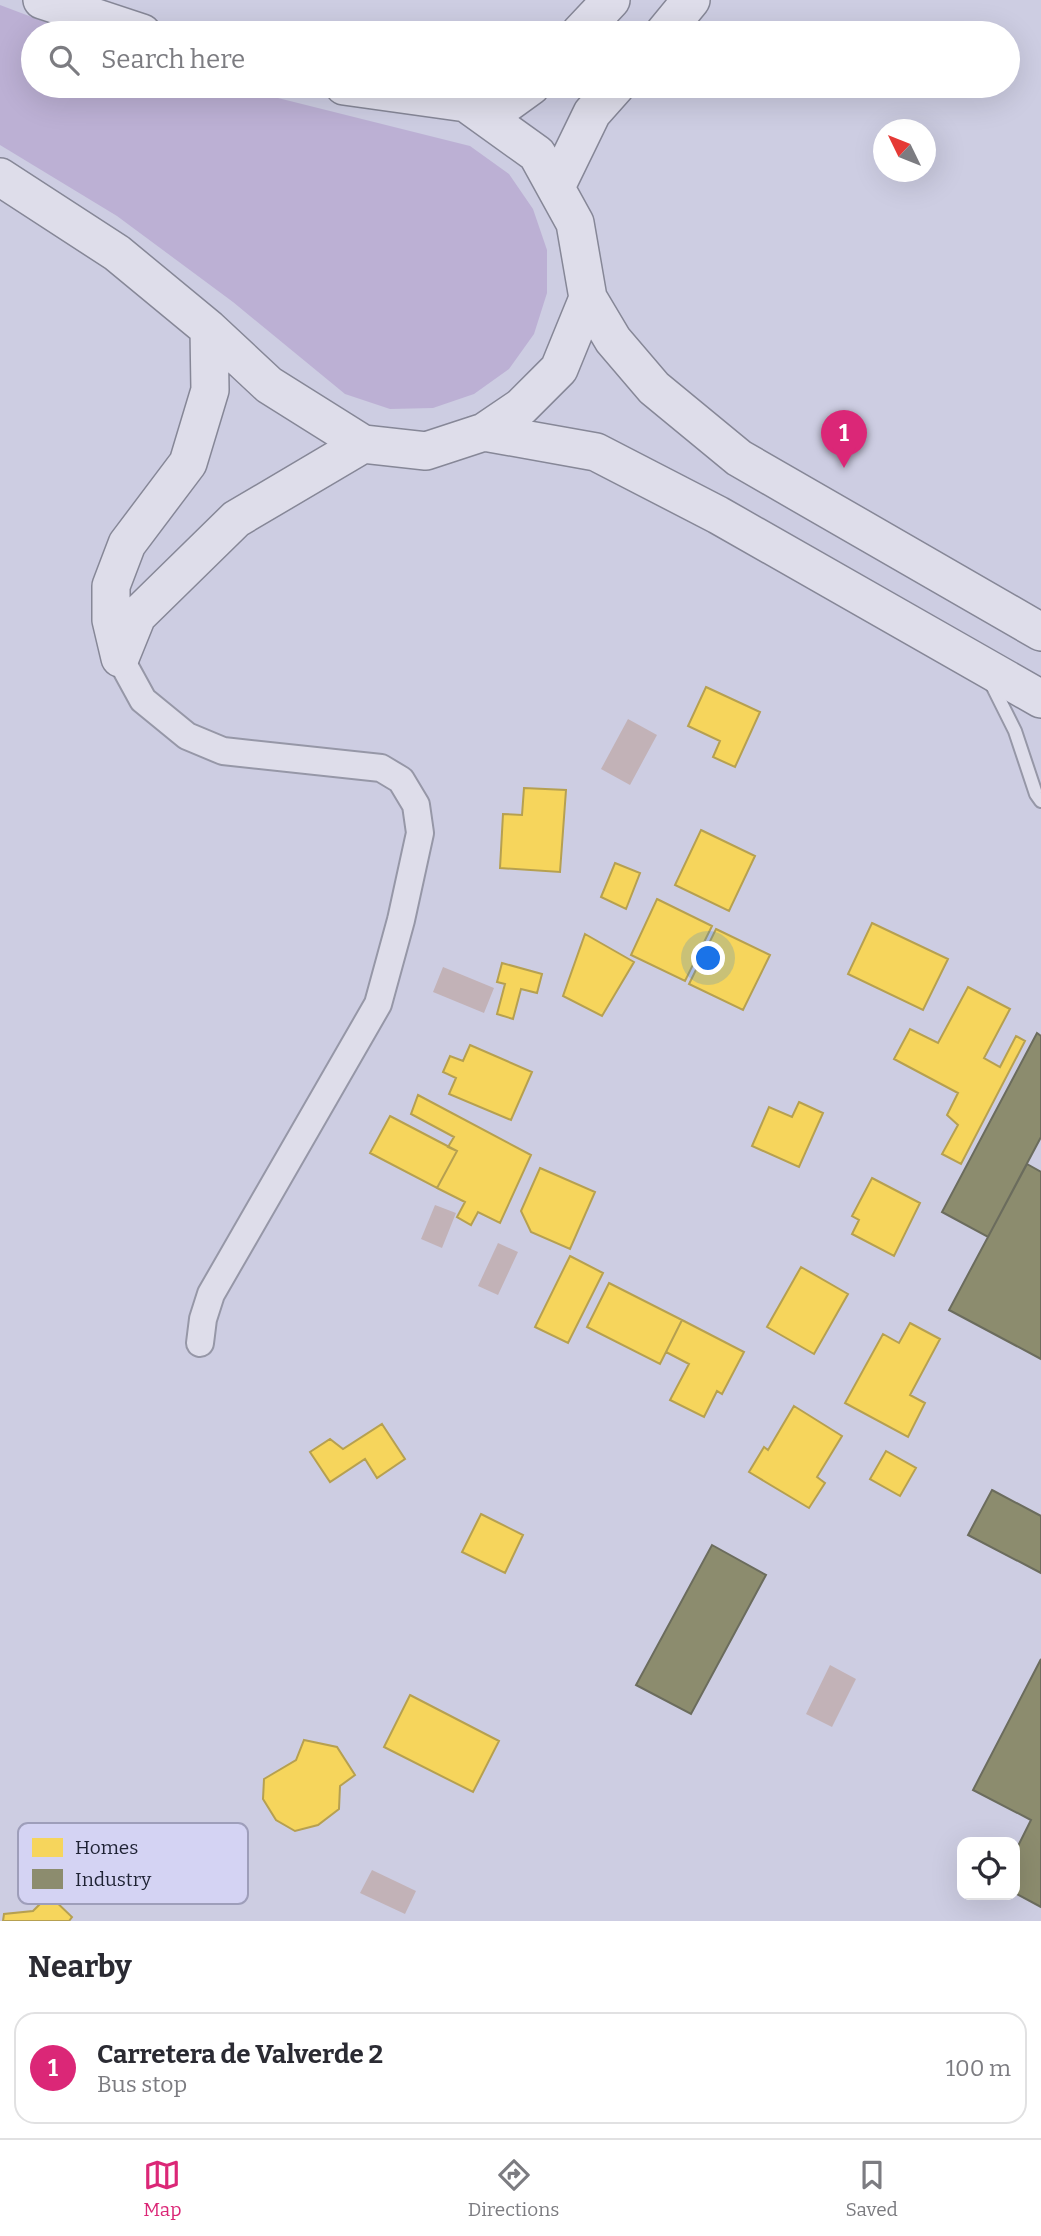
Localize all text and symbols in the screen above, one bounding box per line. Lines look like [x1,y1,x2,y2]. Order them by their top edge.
search box [21,21,1020,98]
icon: search [45,41,83,79]
text: Search here [101,44,245,75]
north arrow [873,119,936,182]
pin: 1 [821,410,867,468]
your location [691,941,725,975]
legend [18,1823,248,1904]
text: Homes [75,1836,138,1859]
map controls [957,1837,1020,1900]
button: locate [957,1837,1020,1900]
text: Industry [75,1868,152,1891]
text: Nearby [28,1949,132,1985]
text: Carretera de Valverde 2 [97,2039,383,2070]
text: 1 [48,2054,58,2082]
text: 100 m [946,2054,1011,2082]
text: Bus stop [97,2070,187,2098]
tab: Map [143,2156,182,2221]
tab: Directions [468,2156,559,2221]
tab: Saved [846,2156,898,2221]

